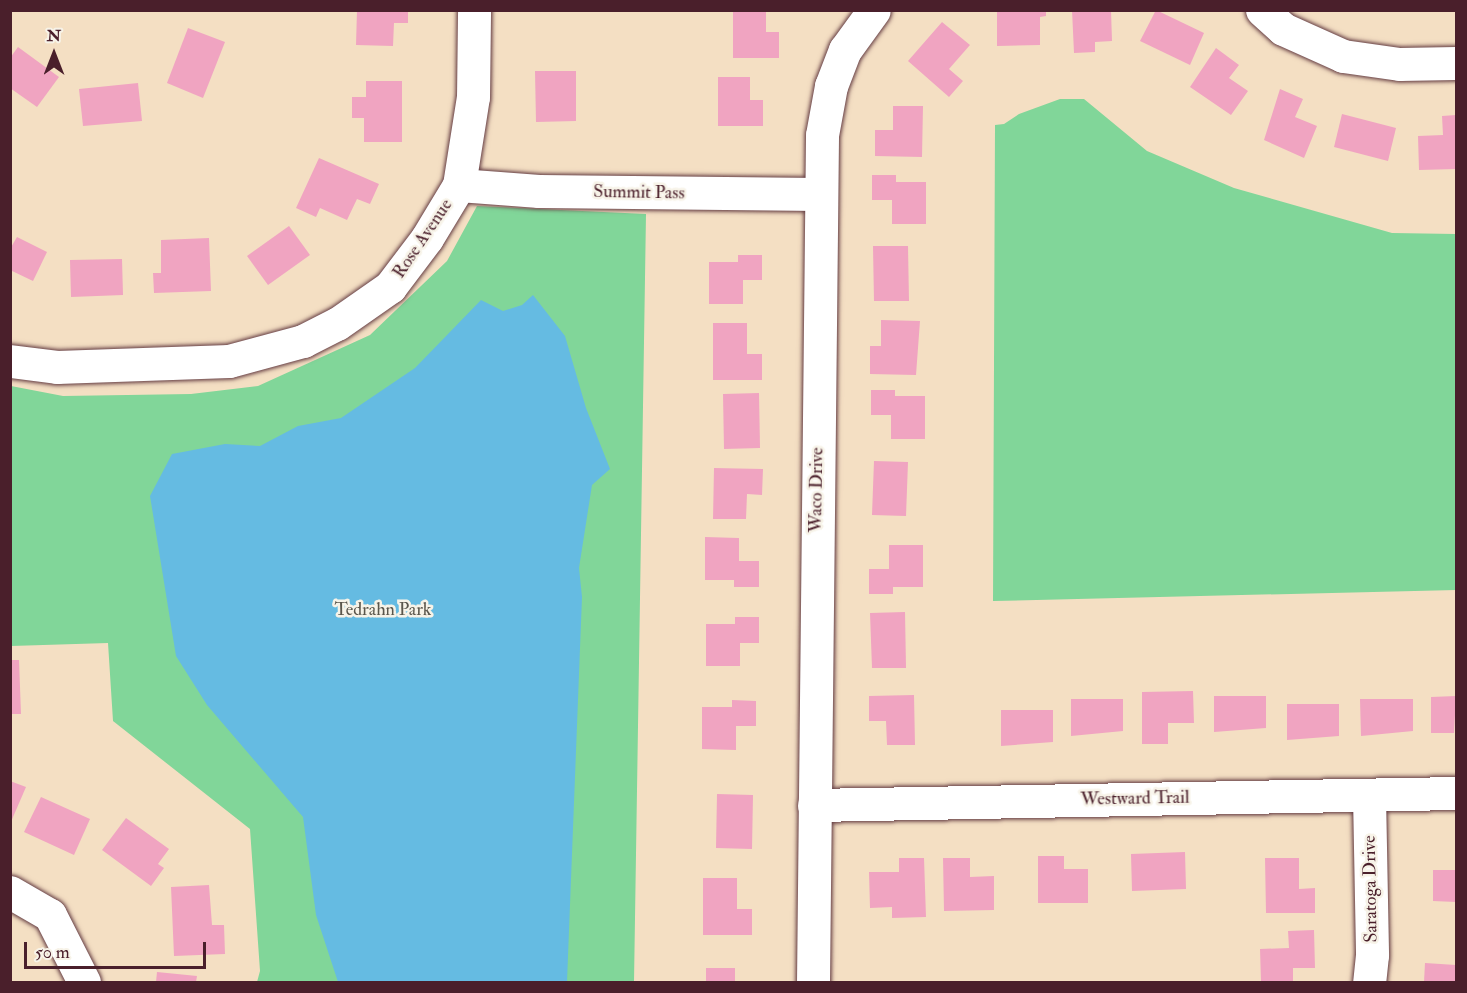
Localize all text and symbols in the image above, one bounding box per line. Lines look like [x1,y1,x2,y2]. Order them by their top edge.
north arrow [24,24,84,84]
text: N [47,26,61,46]
street label: Summit Pass [593,181,685,205]
street label: Rose Avenue [389,195,457,283]
street label: Waco Drive [805,447,829,533]
park label: Tedrahn Park [335,599,431,621]
street label: Westward Trail [1080,787,1190,811]
street label: Saratoga Drive [1359,835,1383,943]
scale bar [27,930,208,968]
text: 50 m [35,941,70,964]

